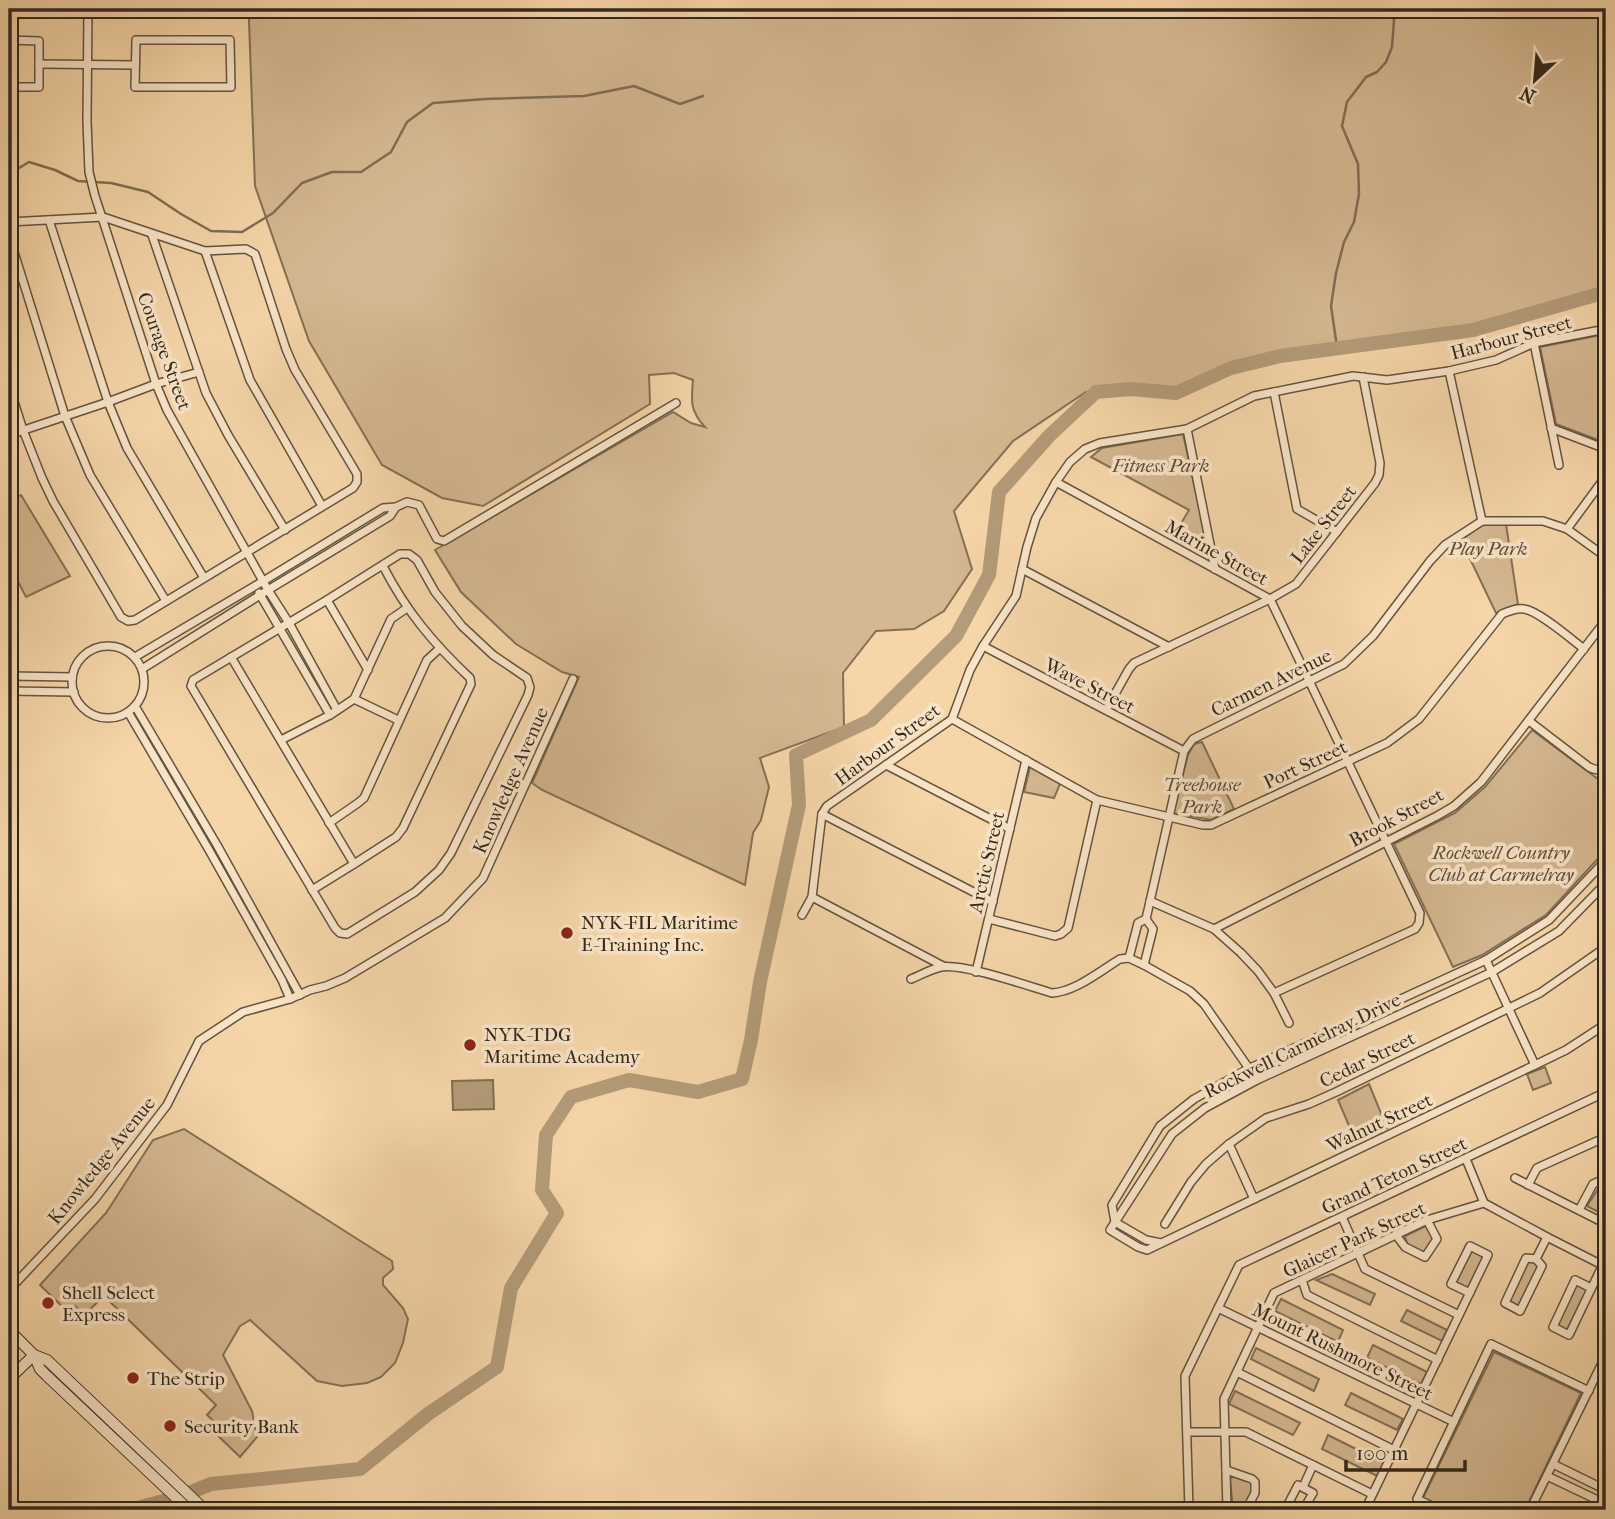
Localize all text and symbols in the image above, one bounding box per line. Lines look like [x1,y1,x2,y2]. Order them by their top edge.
north arrow [1500,46,1570,116]
text: N [1516,81,1539,107]
street label: Courage Street [133,289,196,413]
street label: Harbour Street [1448,311,1574,365]
park label: Fitness Park [1111,455,1210,477]
street label: Lake Street [1286,481,1361,568]
street label: Marine Street [1161,516,1272,590]
park label: Play Park [1447,538,1528,560]
street label: Carmen Avenue [1208,644,1335,722]
street label: Wave Street [1040,653,1139,718]
street label: Harbour Street [831,699,945,790]
street label: Knowledge Avenue [469,704,553,857]
street label: Port Street [1260,736,1351,794]
park label: Treehouse Park [1163,774,1242,818]
street label: Brook Street [1346,784,1447,852]
street label: Arctic Street [964,809,1009,916]
park label: Rockwell Country Club at Carmelray [1428,842,1575,886]
place label: NYK-FIL Maritime E-Training Inc. [581,912,738,956]
marker: NYK-FIL Maritime E-Training Inc. [559,925,575,941]
street label: Rockwell Carmelray Drive [1201,989,1404,1103]
place label: NYK-TDG Maritime Academy [484,1024,641,1068]
street label: Cedar Street [1316,1027,1419,1092]
marker: NYK-TDG Maritime Academy [462,1037,478,1053]
street label: Walnut Street [1322,1089,1436,1157]
street label: Knowledge Avenue [44,1092,160,1229]
street label: Grand Teton Street [1318,1132,1471,1219]
street label: Glaicer Park Street [1280,1197,1429,1283]
place label: Shell Select Express [62,1282,155,1326]
marker: Shell Select Express [40,1295,56,1311]
street label: Mount Rushmore Street [1249,1299,1436,1405]
place label: The Strip [147,1368,225,1390]
marker: The Strip [125,1370,141,1386]
place label: Security Bank [184,1416,299,1438]
marker: Security Bank [162,1418,178,1434]
scale bar [1346,1428,1464,1472]
text: 100 m [1356,1441,1409,1465]

